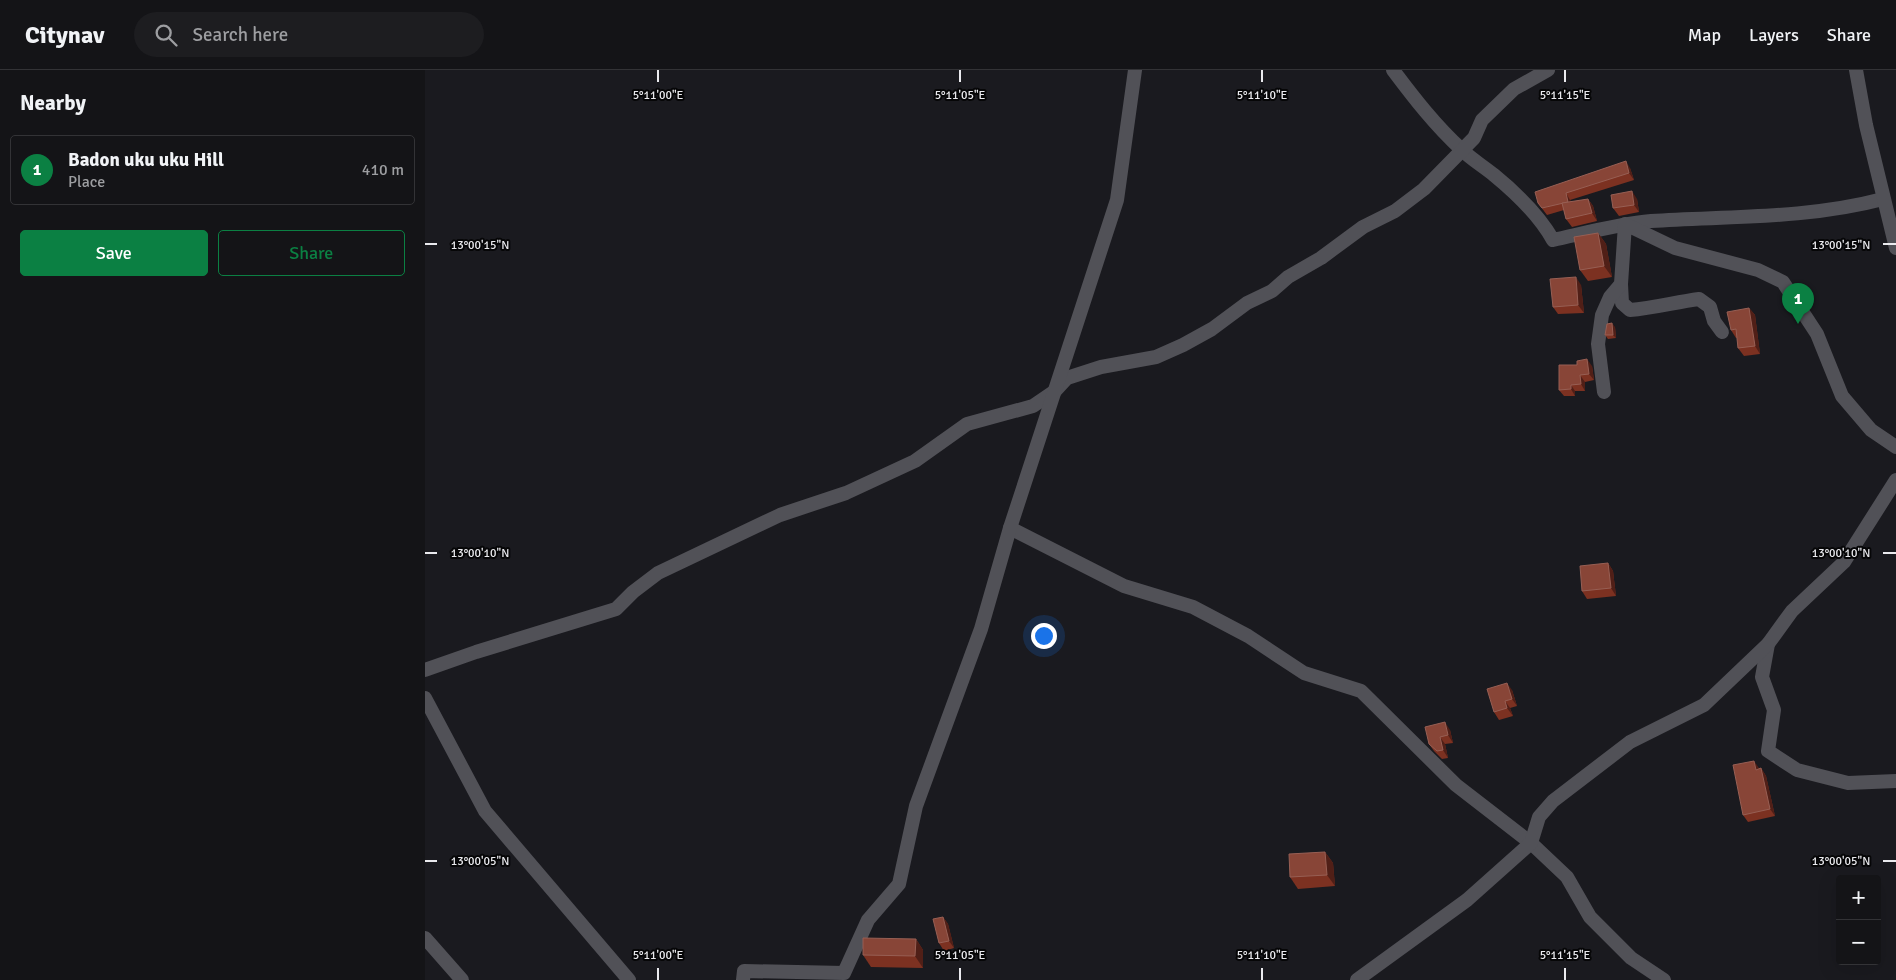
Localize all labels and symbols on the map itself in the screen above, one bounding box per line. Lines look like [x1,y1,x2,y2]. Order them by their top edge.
text: 5°11'00"E [633,88,684,103]
text: 5°11'05"E [935,88,986,103]
text: 5°11'10"E [1237,88,1288,103]
text: 5°11'15"E [1540,88,1591,103]
text: 13°00'15"N [451,238,509,253]
text: 13°00'15"N [1812,238,1870,253]
pin: 1 [1782,283,1814,324]
text: 13°00'10"N [451,546,509,561]
text: 13°00'10"N [1812,546,1870,561]
your location [1031,623,1057,649]
text: 13°00'05"N [451,854,509,869]
text: 13°00'05"N [1812,854,1870,869]
text: 5°11'00"E [633,948,684,963]
text: 5°11'05"E [935,948,986,963]
text: 5°11'10"E [1237,948,1288,963]
text: 5°11'15"E [1540,948,1591,963]

